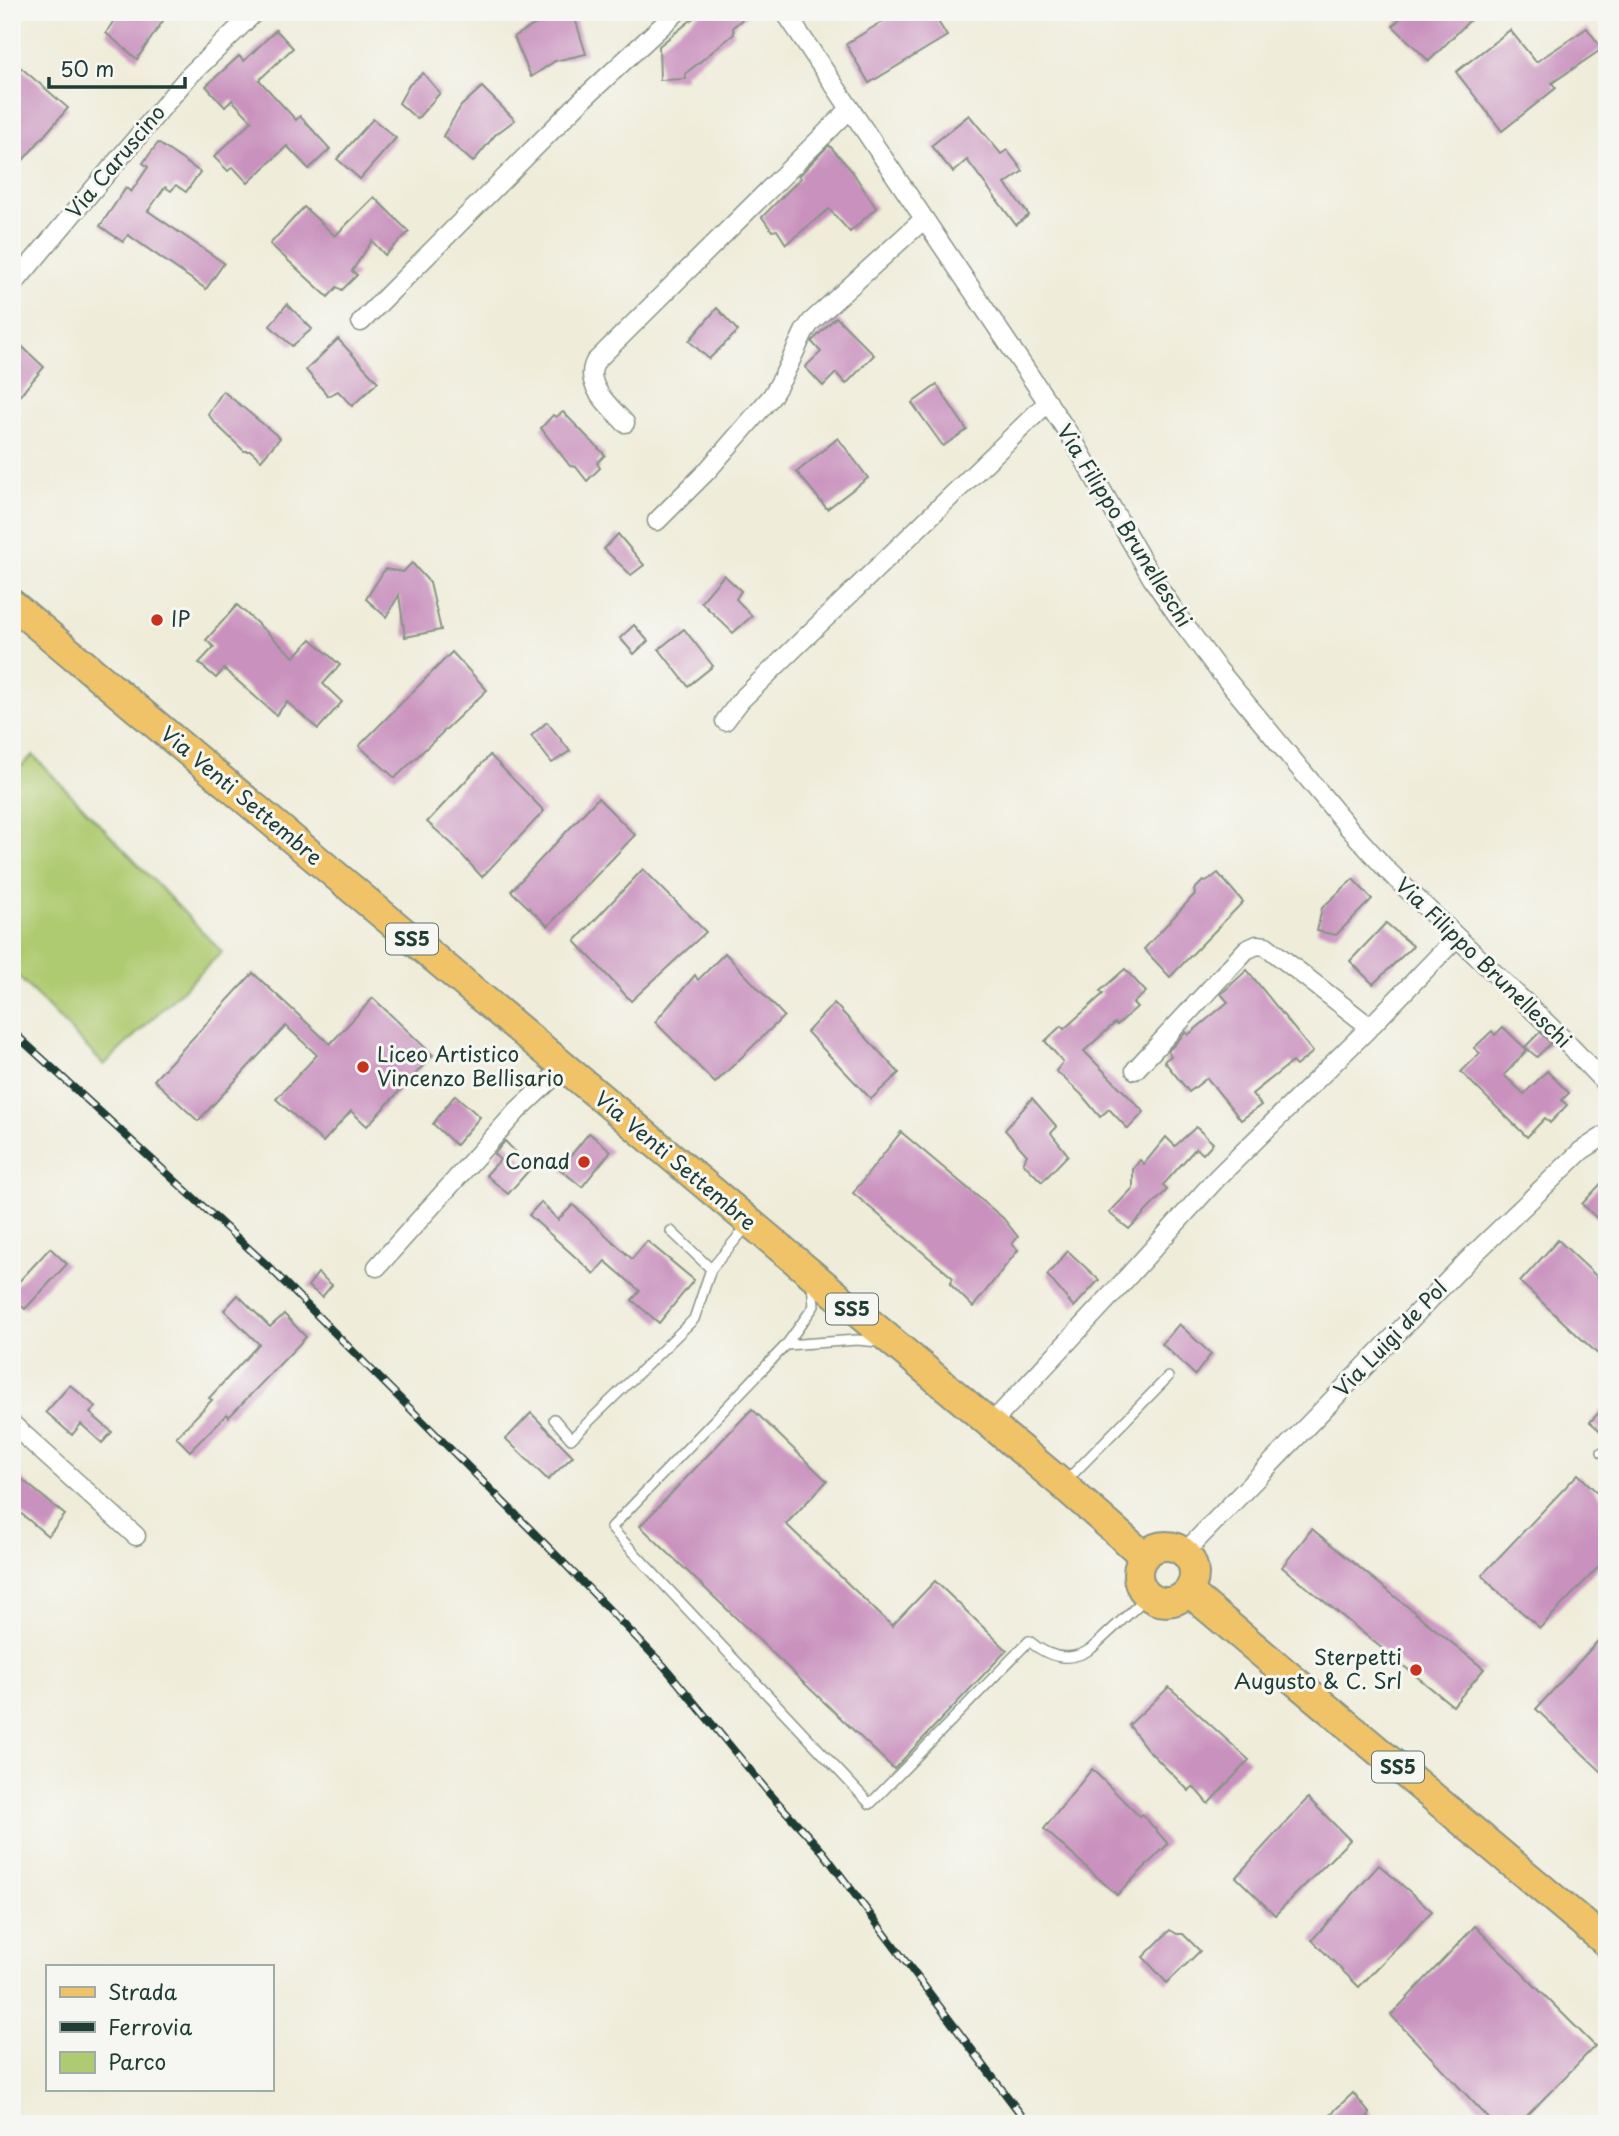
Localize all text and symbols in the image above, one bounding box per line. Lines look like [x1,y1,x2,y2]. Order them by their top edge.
scale bar [49,46,186,90]
text: 50 m [60,52,114,84]
street label: Via Caruscino [57,97,172,225]
street label: Via Filippo Brunelleschi [1050,417,1201,633]
place label: IP [171,602,190,634]
marker: IP [149,612,165,628]
street label: Via Venti Settembre [154,717,330,872]
street label: Via Filippo Brunelleschi [1389,869,1580,1054]
road number: SS5 [386,923,438,954]
place label: Liceo Artistico Vincenzo Bellisario [377,1037,564,1093]
marker: Liceo Artistico Vincenzo Bellisario [355,1059,371,1075]
street label: Via Venti Settembre [588,1082,764,1237]
place label: Conad [505,1144,570,1176]
marker: Conad [576,1154,592,1170]
street label: Via Luigi de Pol [1325,1272,1454,1403]
road number: SS5 [826,1294,878,1324]
place label: Sterpetti Augusto & C. Srl [1234,1640,1402,1696]
marker: Sterpetti Augusto & C. Srl [1408,1662,1424,1678]
road number: SS5 [1372,1751,1424,1782]
legend [46,1965,273,2090]
text: Strada [108,1975,178,2007]
text: Ferrovia [108,2010,193,2042]
text: Parco [108,2045,166,2077]

